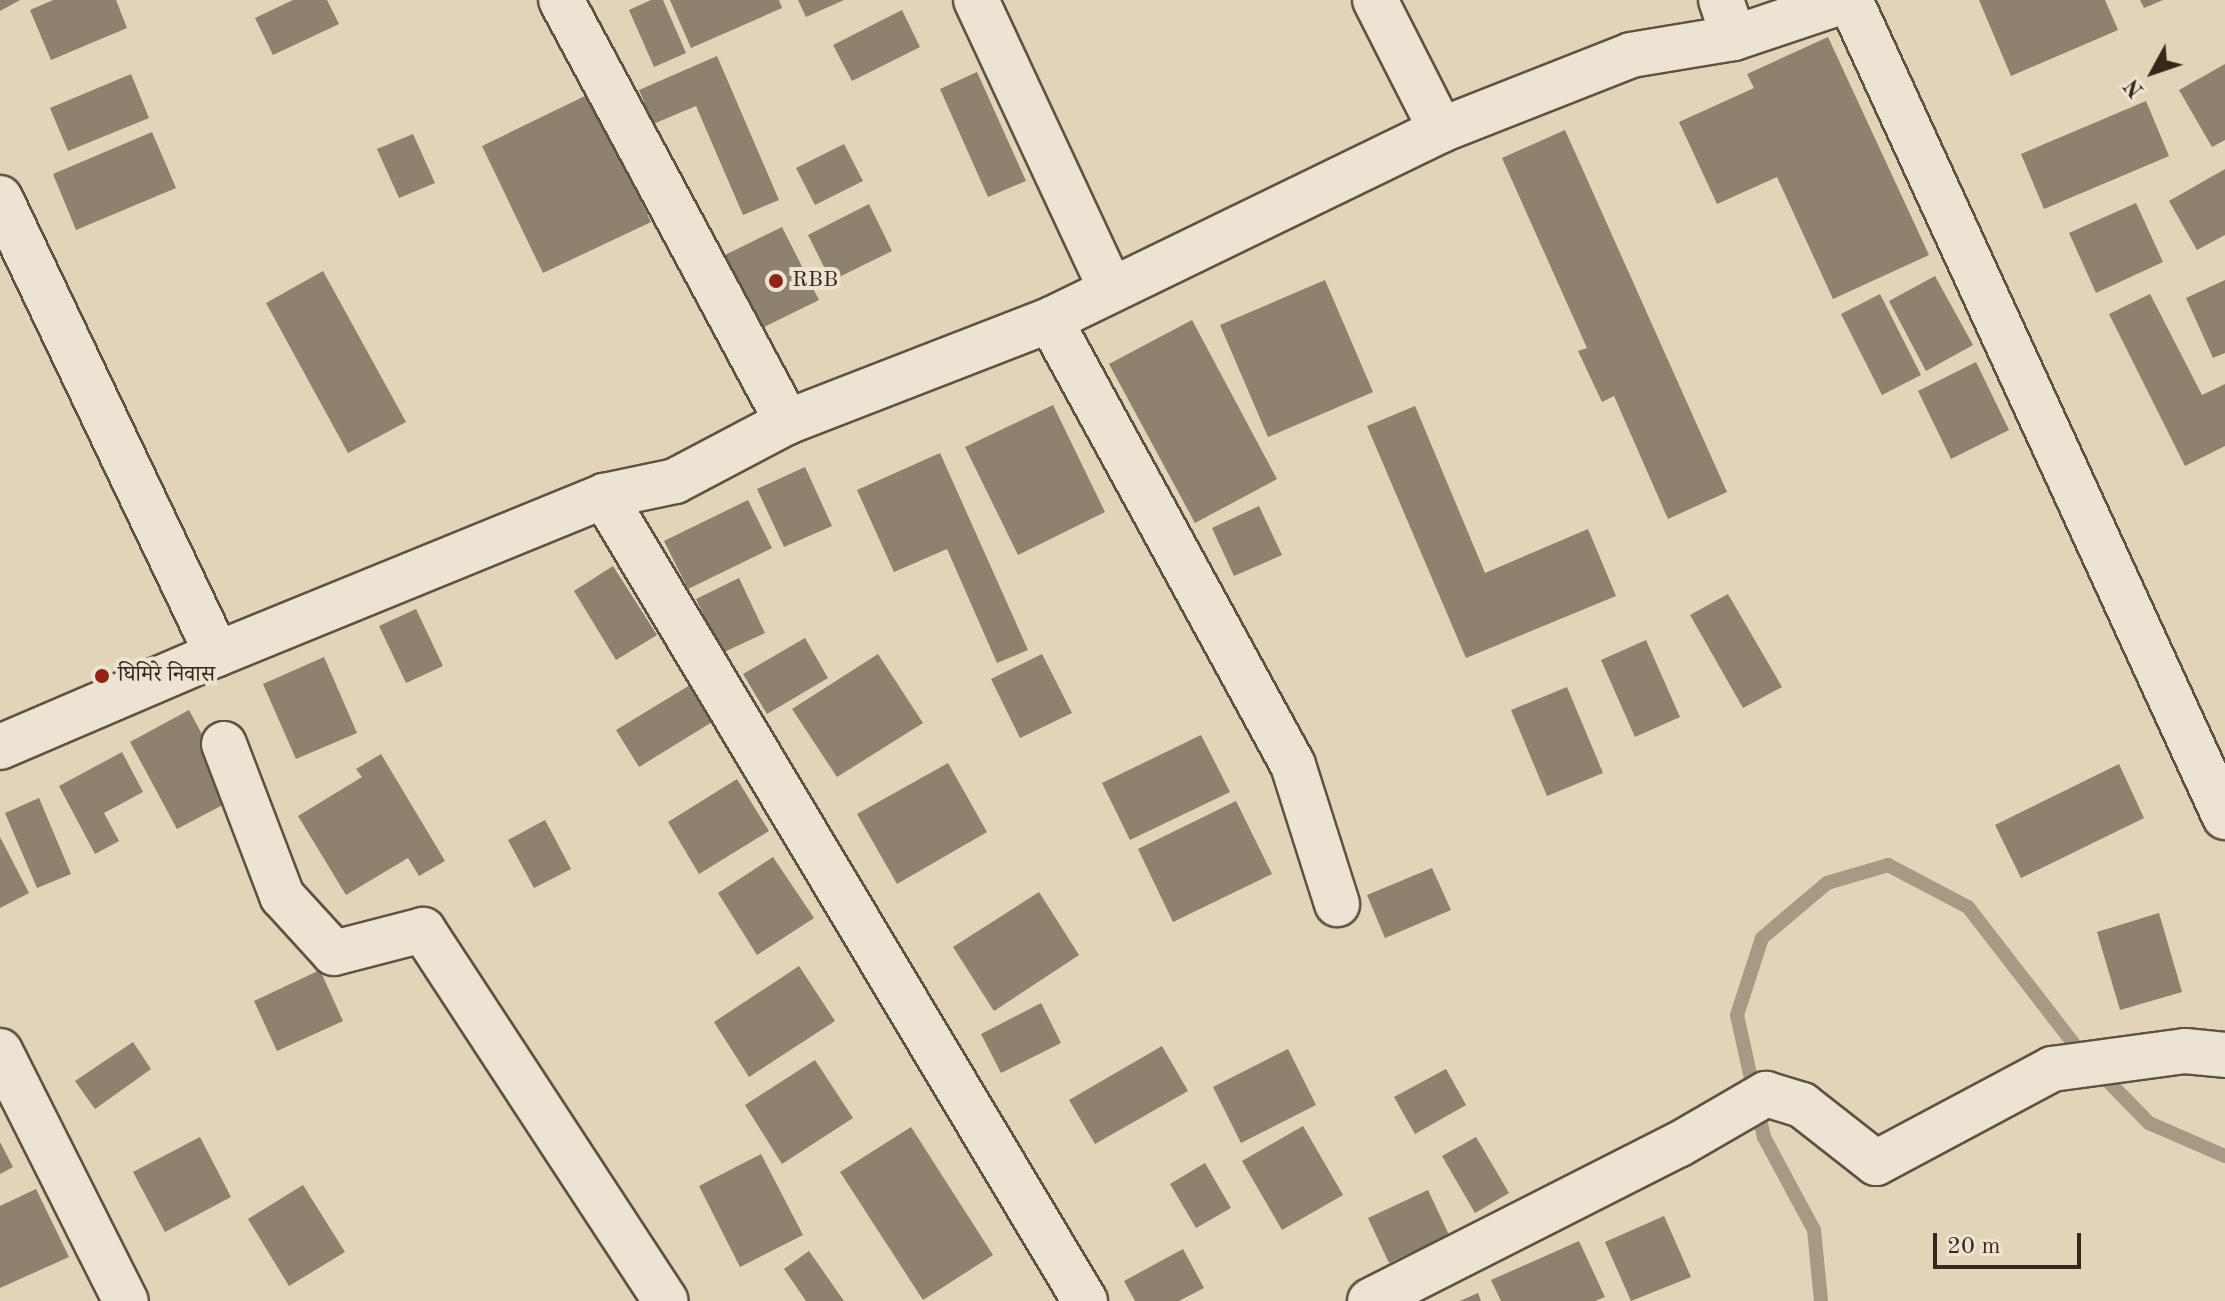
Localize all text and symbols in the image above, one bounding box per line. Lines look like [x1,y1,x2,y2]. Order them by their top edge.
north arrow [2113,32,2193,112]
text: N [2121,74,2148,101]
place label: RBB [792,268,838,294]
marker: RBB [767,272,785,290]
place label: घिमिरे निवास [118,663,215,689]
marker: घिमिरे निवास [93,667,111,685]
scale bar [1937,1217,2085,1267]
text: 20 m [1947,1235,2001,1259]

